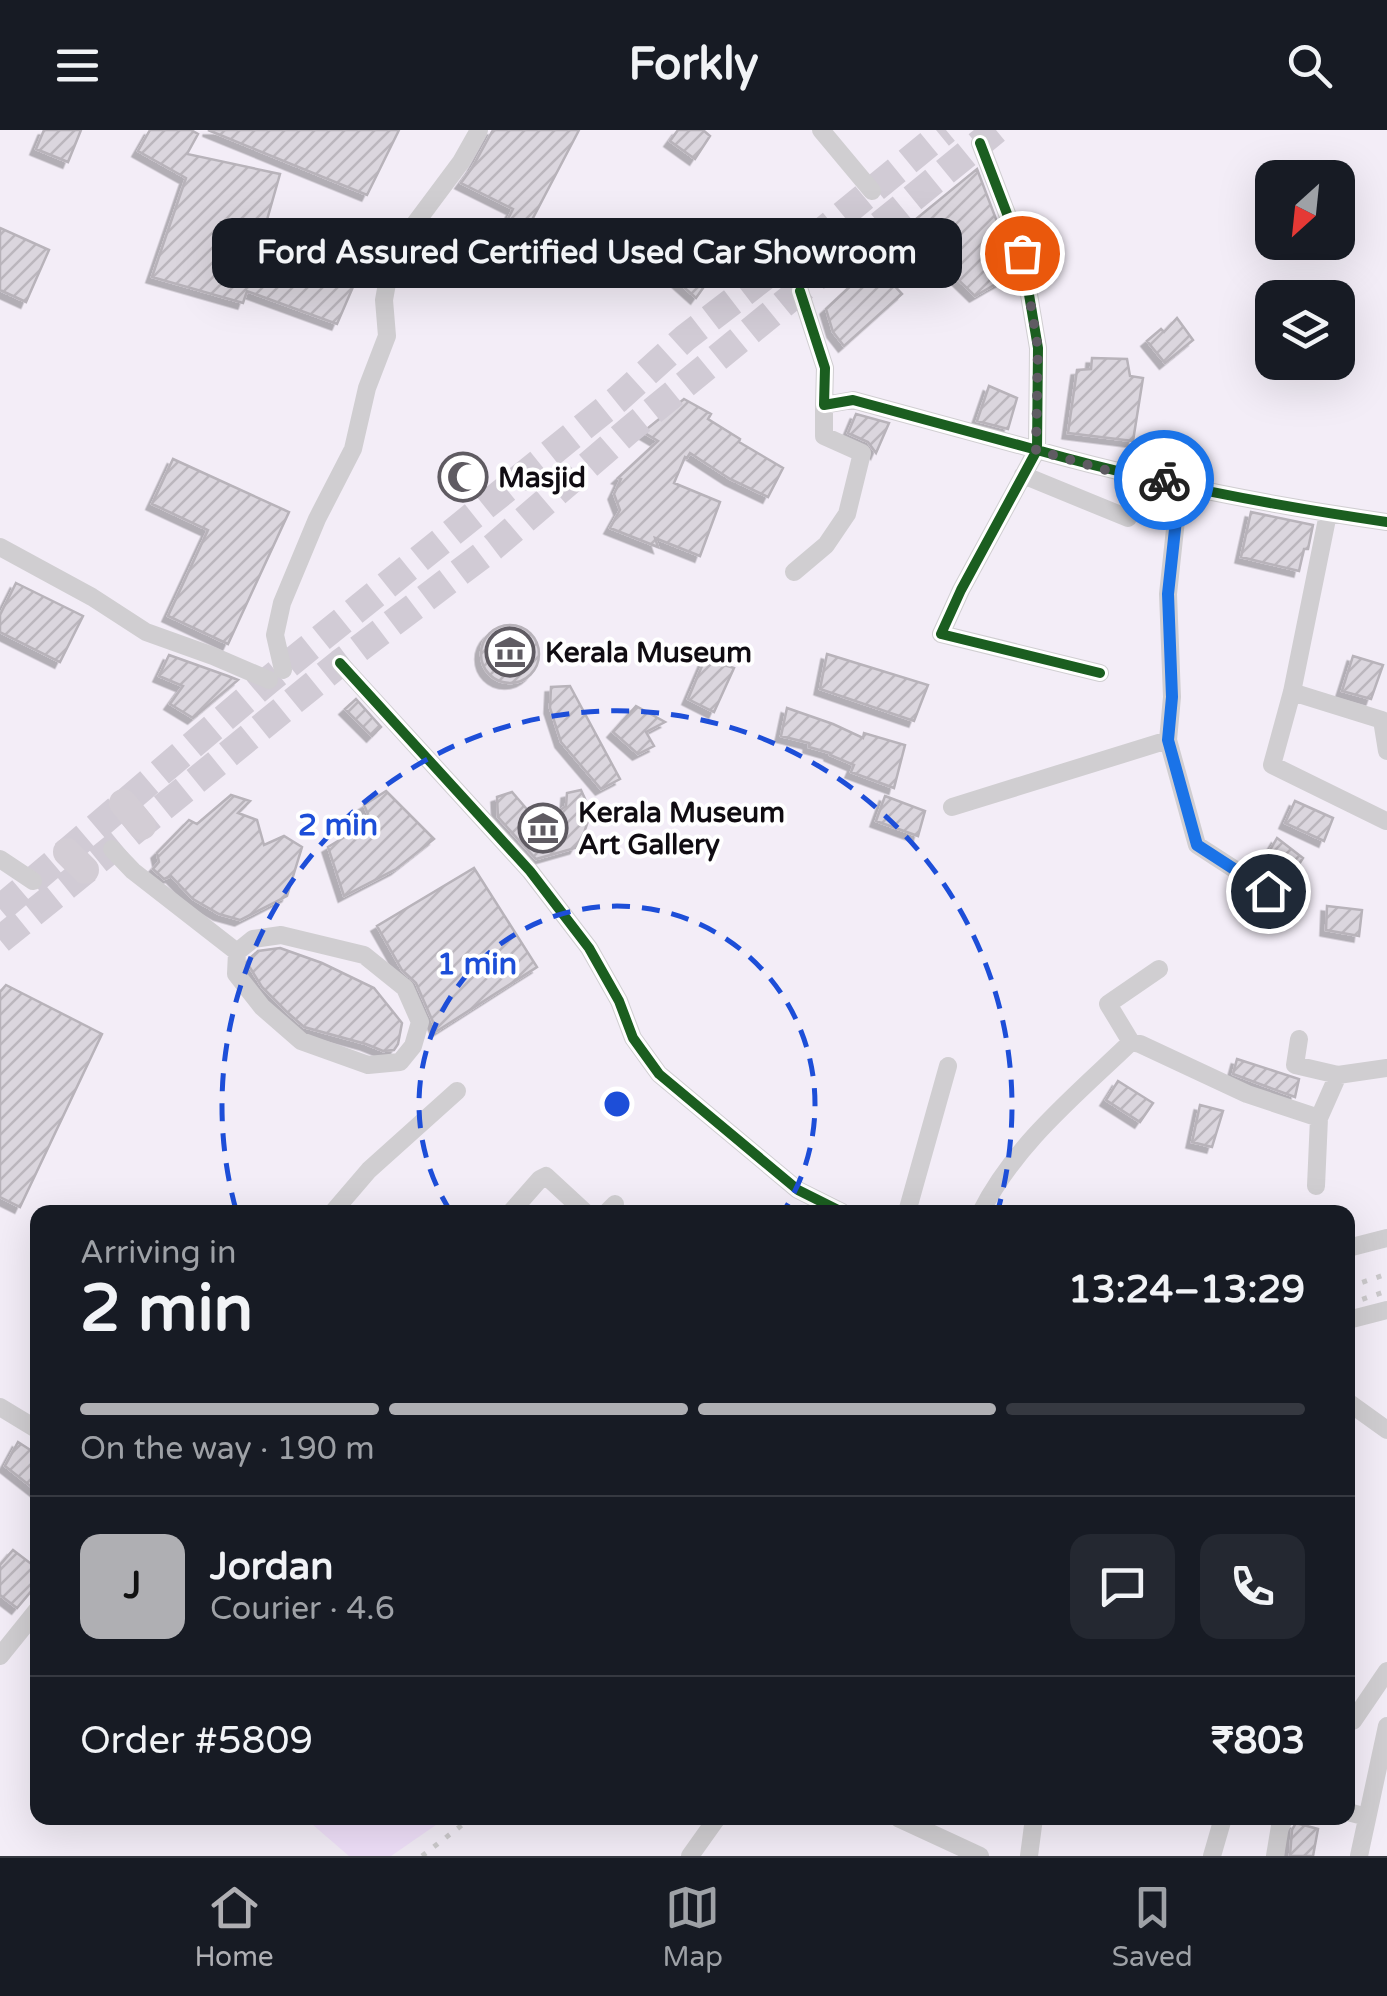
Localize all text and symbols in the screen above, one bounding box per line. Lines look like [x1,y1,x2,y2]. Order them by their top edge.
icon: menu [50,38,105,93]
text: Forkly [628,38,759,92]
icon: search [1282,38,1337,93]
north arrow [1255,160,1355,260]
map controls [1255,160,1355,380]
pin [980,211,1065,296]
callout: Ford Assured Certified Used Car Showroom [212,218,962,288]
icon: bag [995,226,1050,281]
text: Ford Assured Certified Used Car Showroom [257,234,917,272]
button: layers [1255,280,1355,380]
courier [1114,430,1214,530]
mosque icon: Masjid [437,451,489,503]
icon: bike [1137,453,1192,508]
place label: Masjid [498,461,586,495]
museum icon: Kerala Museum [484,626,536,678]
place label: Kerala Museum [545,636,752,670]
place label: Kerala Museum Art Gallery [578,796,785,862]
museum icon: Kerala Museum Art Gallery [517,802,569,854]
text: 2 min [298,807,378,844]
pin [1226,849,1311,934]
icon: home [1241,864,1296,919]
text: 1 min [437,946,517,983]
centre of rings [599,1086,635,1122]
text: Arriving in [80,1234,237,1272]
text: 13:24–13:29 [1068,1267,1305,1313]
text: 2 min [80,1270,253,1349]
text: On the way · 190 m [80,1430,375,1468]
button: chat [1070,1534,1175,1639]
button: phone [1200,1534,1305,1639]
text: Jordan [210,1544,333,1590]
text: J [124,1563,141,1609]
text: Courier · 4.6 [210,1590,395,1628]
text: Order #5809 [80,1718,313,1764]
text: ₹803 [1211,1718,1305,1764]
tab: Home [194,1880,274,1974]
tab: Map [662,1880,723,1974]
tab: Saved [1112,1880,1193,1974]

